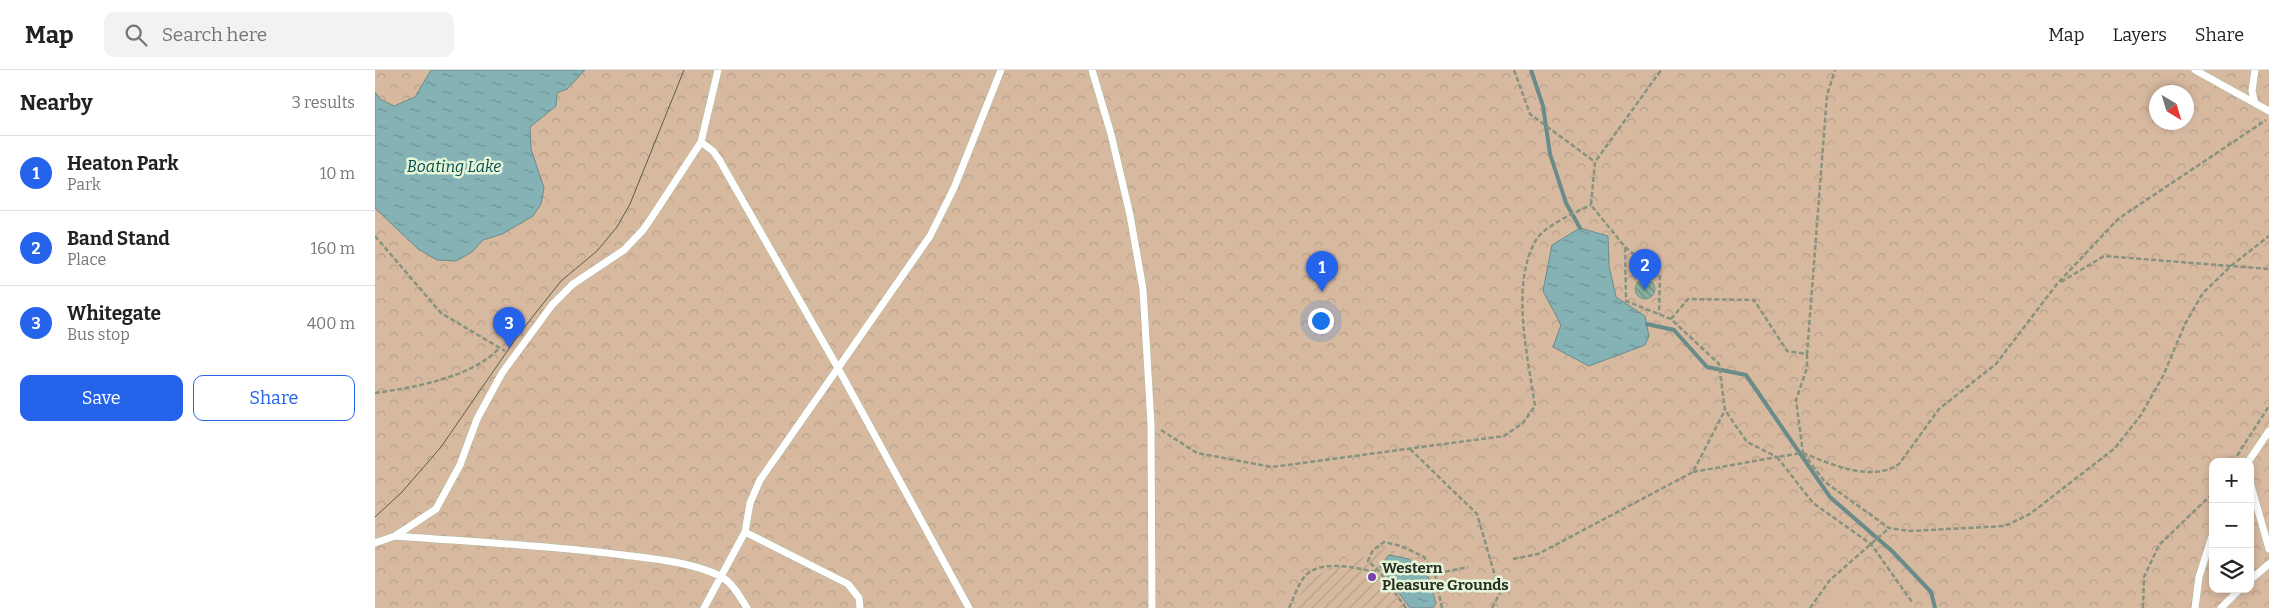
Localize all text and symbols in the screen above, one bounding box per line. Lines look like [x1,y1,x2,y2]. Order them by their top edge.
search box [104,12,454,57]
text: Map [25,21,74,49]
icon: search [122,21,150,49]
text: Search here [162,23,267,46]
text: Map [2048,24,2084,46]
text: Layers [2112,24,2167,46]
text: Share [2195,24,2244,46]
north arrow [2149,85,2194,130]
text: Nearby [20,90,93,116]
text: 3 results [292,93,355,112]
text: Heaton Park [67,152,178,175]
water label: Boating Lake [407,157,501,176]
text: 1 [33,164,39,183]
text: 10 m [320,164,355,183]
text: Park [67,175,101,194]
text: Band Stand [67,227,170,250]
text: 2 [31,239,41,258]
text: 160 m [310,239,355,258]
pin: 2 [1629,249,1661,290]
text: Place [67,250,106,269]
pin: 1 [1306,251,1338,292]
text: Whitegate [67,302,161,325]
pin: 3 [493,307,525,348]
your location [1308,308,1334,334]
text: 3 [31,314,41,333]
text: 400 m [307,314,355,333]
text: Bus stop [67,325,130,344]
button: Save [20,375,183,421]
button: Share [193,375,355,421]
map controls [2209,458,2254,593]
button: + [2209,458,2254,503]
button: − [2209,503,2254,548]
button: layers [2209,548,2254,593]
place label: Western Pleasure Grounds [1382,559,1509,594]
marker: Western Pleasure Grounds [1366,571,1378,583]

